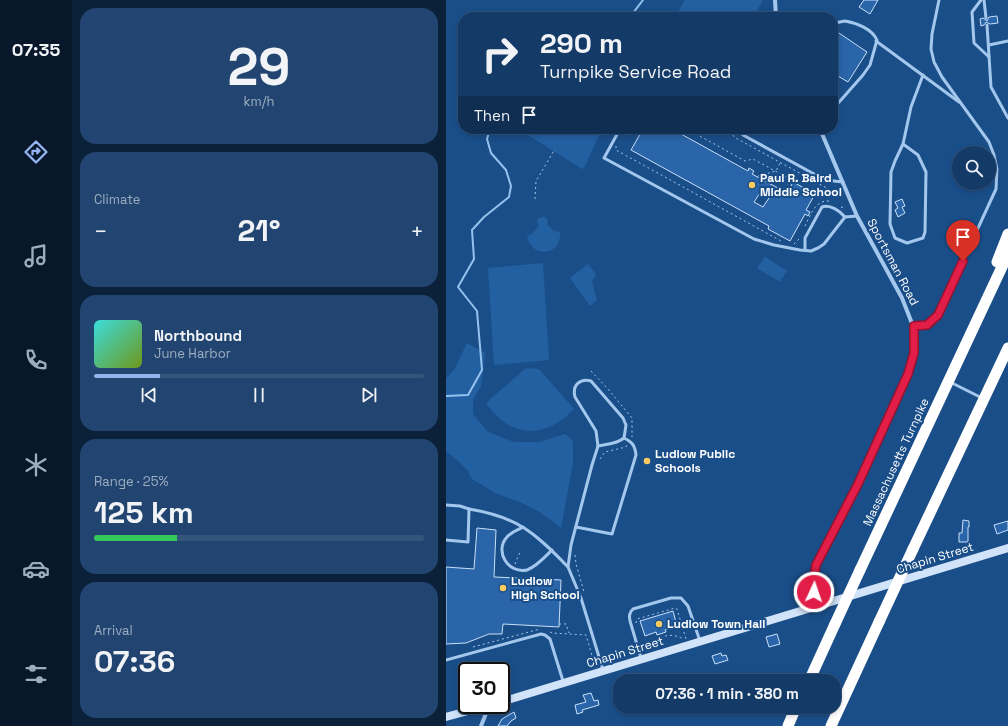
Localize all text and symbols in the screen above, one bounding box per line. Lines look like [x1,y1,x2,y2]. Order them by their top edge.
text: 290 m [540,25,623,61]
icon: right [474,28,526,80]
text: 29 [228,34,290,100]
text: 07:35 [12,38,60,61]
text: Turnpike Service Road [540,60,731,83]
text: km/h [244,93,274,110]
icon: arrive [518,104,540,126]
text: Then [474,106,510,125]
icon: directions [22,138,50,166]
map controls [952,146,996,190]
button: search [952,146,996,190]
place label: Paul R. Baird Middle School [760,170,842,200]
marker: Paul R. Baird Middle School [747,180,757,190]
text: Climate [94,191,140,208]
text: 21° [237,211,281,250]
street label: Sportsman Road [863,216,923,308]
text: − [94,217,108,245]
text: + [410,217,424,245]
pin [946,220,980,261]
icon: arrive [952,226,974,248]
icon: music [22,242,50,270]
text: Northbound [154,326,242,345]
text: June Harbor [154,345,231,362]
icon: phone [22,346,50,374]
icon: previous [138,384,160,406]
icon: pause [248,384,270,406]
icon: next [358,384,380,406]
street label: Massachusetts Turnpike [859,395,933,529]
place label: Ludlow Public Schools [655,446,735,476]
icon: climate [22,451,50,479]
marker: Ludlow Public Schools [642,456,652,466]
text: Range · 25% [94,473,168,490]
text: 125 km [94,493,194,532]
street label: Chapin Street [895,539,975,577]
icon: car [22,555,50,583]
position arrow [793,571,835,613]
place label: Ludlow High School [511,573,580,603]
marker: Ludlow High School [498,583,508,593]
place label: Ludlow Town Hall [667,616,765,632]
marker: Ludlow Town Hall [654,619,664,629]
text: Arrival [94,622,133,639]
street label: Chapin Street [585,633,665,671]
text: 07:36 [94,642,175,681]
icon: filters [22,660,50,688]
speed limit sign: 30 [458,662,510,714]
text: 07:36 · 1 min · 380 m [655,684,799,703]

